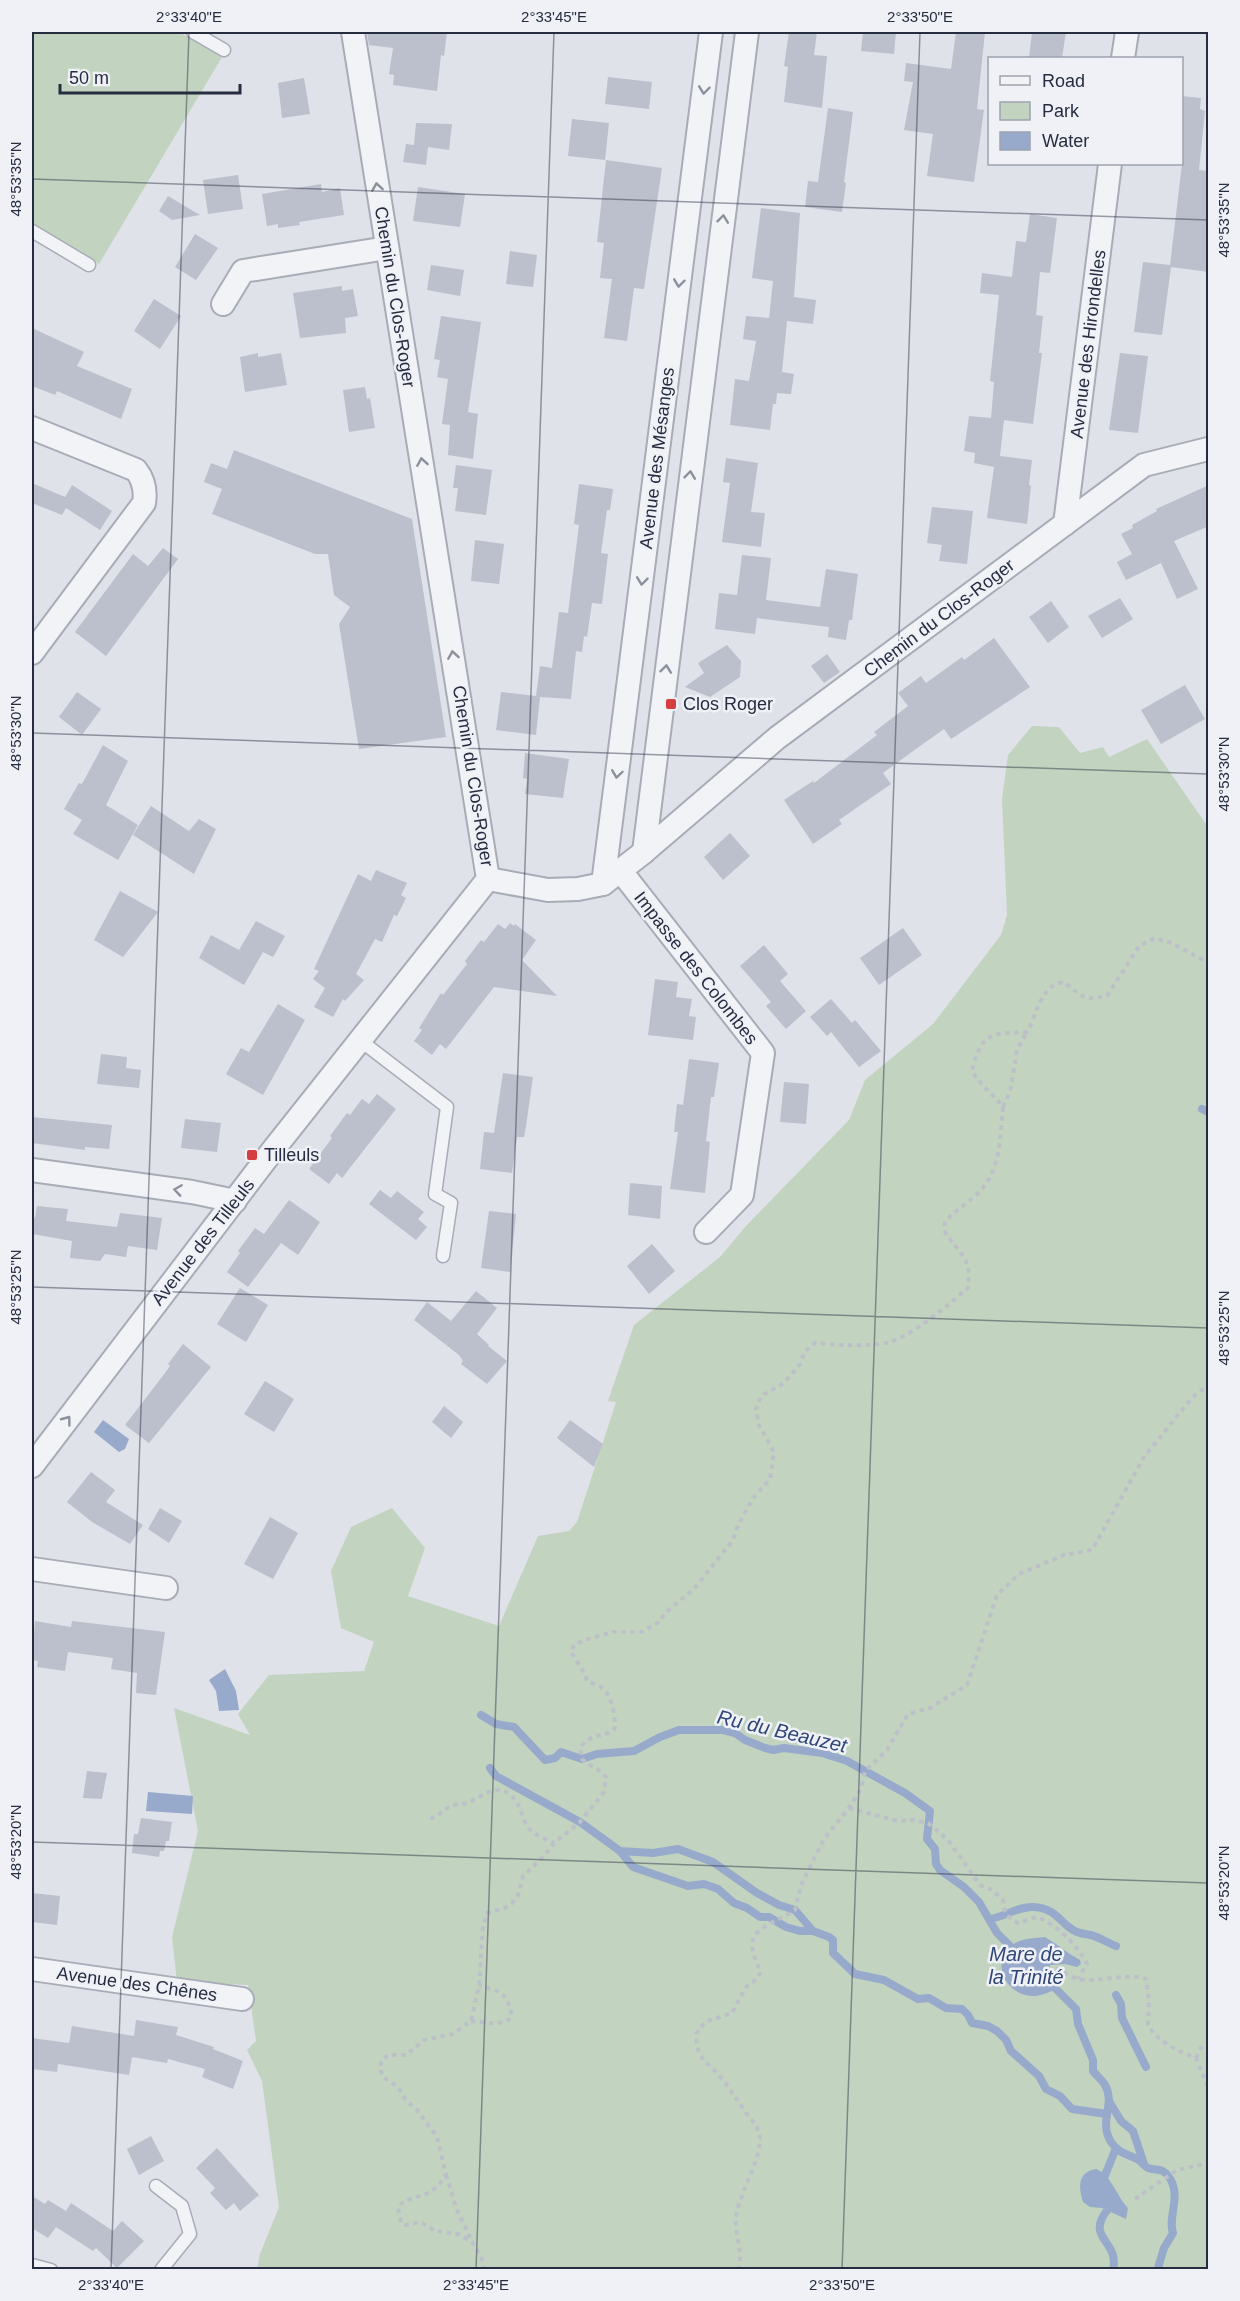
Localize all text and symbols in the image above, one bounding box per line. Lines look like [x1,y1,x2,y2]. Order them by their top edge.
text: 2°33'40"E [156,8,222,25]
text: 2°33'45"E [521,8,587,25]
text: 2°33'50"E [887,8,953,25]
scale bar [60,57,240,95]
legend [988,57,1183,165]
text: 50 m [69,68,109,88]
text: Road [1042,71,1085,91]
one-way arrow [698,85,711,94]
text: Park [1042,101,1080,121]
text: Water [1042,131,1089,151]
text: 48°53'35"N [7,141,24,217]
one-way arrow [372,182,384,192]
text: 48°53'35"N [1215,182,1232,258]
street label: Chemin du Clos-Roger [371,205,419,389]
one-way arrow [716,215,729,224]
street label: Avenue des Hirondelles [1067,249,1109,439]
one-way arrow [674,278,686,288]
street label: Avenue des Mésanges [636,366,678,550]
one-way arrow [416,458,429,468]
one-way arrow [684,471,696,480]
street label: Chemin du Clos-Roger [860,555,1018,681]
one-way arrow [636,576,648,585]
one-way arrow [448,650,460,659]
one-way arrow [659,664,672,673]
street label: Chemin du Clos-Roger [449,684,497,868]
place label: Clos Roger [683,694,773,714]
text: 48°53'30"N [7,695,24,771]
marker: Clos Roger [664,697,678,711]
text: 48°53'30"N [1215,736,1232,812]
one-way arrow [611,769,624,779]
street label: Impasse des Colombes [630,888,762,1048]
place label: Tilleuls [264,1145,319,1165]
marker: Tilleuls [245,1148,259,1162]
street label: Avenue des Tilleuls [147,1175,259,1309]
one-way arrow [173,1184,183,1197]
text: 48°53'25"N [7,1249,24,1325]
text: 48°53'25"N [1215,1290,1232,1366]
one-way arrow [59,1415,70,1426]
water label: Ru du Beauzet [715,1705,850,1757]
text: 48°53'20"N [7,1804,24,1880]
text: 48°53'20"N [1215,1845,1232,1921]
water label: Mare de la Trinité [988,1943,1064,1988]
street label: Avenue des Chênes [55,1963,219,2005]
text: 2°33'40"E [78,2276,144,2293]
text: 2°33'45"E [443,2276,509,2293]
text: 2°33'50"E [809,2276,875,2293]

